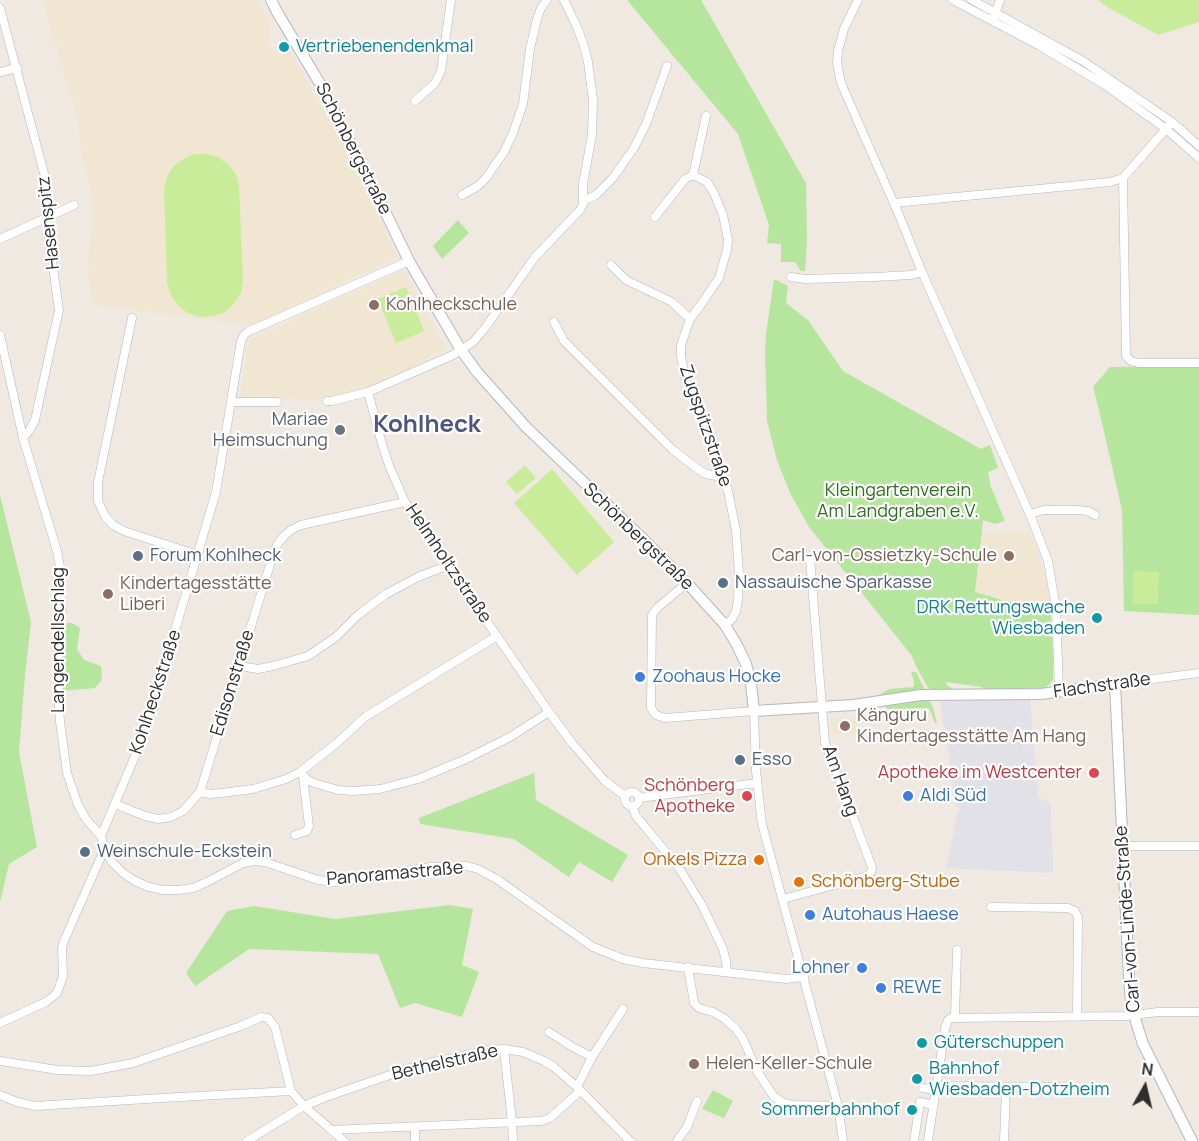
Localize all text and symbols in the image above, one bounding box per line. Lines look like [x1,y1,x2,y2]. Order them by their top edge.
place label: Vertriebenendenkmal [296,36,474,58]
marker: Vertriebenendenkmal [277,40,291,54]
street label: Schönbergstraße [310,79,396,219]
street label: Hasenspitz [33,175,65,271]
place label: Kohlheckschule [386,294,517,316]
marker: Kohlheckschule [367,298,381,312]
street label: Zugspitzstraße [674,362,736,490]
place label: Mariae Heimsuchung [213,409,328,452]
district label: Kohlheck [373,411,481,439]
marker: Mariae Heimsuchung [333,423,347,437]
street label: Schönbergstraße [578,479,698,595]
park label: Kleingartenverein Am Landgraben e.V. [817,480,979,522]
street label: Helmholtzstraße [400,500,496,628]
place label: Forum Kohlheck [150,545,281,567]
place label: Carl-von-Ossietzky-Schule [772,545,997,567]
marker: Forum Kohlheck [131,549,145,563]
marker: Carl-von-Ossietzky-Schule [1002,549,1016,563]
street label: Langendellschlag [48,567,70,713]
place label: Nassauische Sparkasse [735,572,932,594]
place label: Kindertagesstätte Liberi [120,573,272,616]
marker: Nassauische Sparkasse [716,576,730,590]
marker: Kindertagesstätte Liberi [101,587,115,601]
place label: DRK Rettungswache Wiesbaden [916,597,1085,640]
marker: DRK Rettungswache Wiesbaden [1090,611,1104,625]
street label: Kohlheckstraße [126,627,186,757]
street label: Edisonstraße [207,627,259,739]
place label: Zoohaus Hocke [652,666,781,688]
street label: Flachstraße [1052,668,1152,704]
marker: Zoohaus Hocke [633,670,647,684]
place label: Känguru Kindertagesstätte Am Hang [857,705,1086,748]
marker: Känguru Kindertagesstätte Am Hang [838,719,852,733]
street label: Am Hang [817,743,863,819]
place label: Esso [752,749,792,771]
marker: Esso [733,753,747,767]
place label: Apotheke im Westcenter [878,762,1082,784]
marker: Apotheke im Westcenter [1087,766,1101,780]
place label: Schönberg Apotheke [644,775,735,818]
place label: Aldi Süd [920,785,987,807]
marker: Schönberg Apotheke [740,789,754,803]
marker: Aldi Süd [901,789,915,803]
street label: Carl-von-Linde-Straße [1111,825,1145,1013]
place label: Weinschule-Eckstein [97,841,272,863]
marker: Weinschule-Eckstein [78,845,92,859]
place label: Onkels Pizza [643,849,747,871]
marker: Onkels Pizza [752,853,766,867]
street label: Panoramastraße [326,857,464,891]
place label: Schönberg-Stube [811,871,960,893]
marker: Schönberg-Stube [792,875,806,889]
place label: Autohaus Haese [822,904,959,926]
marker: Autohaus Haese [803,908,817,922]
place label: Lohner [792,957,850,979]
marker: Lohner [855,961,869,975]
place label: REWE [893,977,942,999]
marker: REWE [874,981,888,995]
place label: Güterschuppen [934,1032,1064,1054]
marker: Güterschuppen [915,1036,929,1050]
street label: Bethelstraße [390,1040,500,1086]
place label: Helen-Keller-Schule [706,1053,872,1075]
marker: Helen-Keller-Schule [687,1057,701,1071]
north arrow [1115,1057,1175,1117]
text: N [1140,1057,1155,1081]
place label: Bahnhof Wiesbaden-Dotzheim [929,1058,1110,1100]
marker: Bahnhof Wiesbaden-Dotzheim [910,1072,924,1086]
place label: Sommerbahnhof [761,1099,900,1121]
marker: Sommerbahnhof [905,1103,919,1117]

